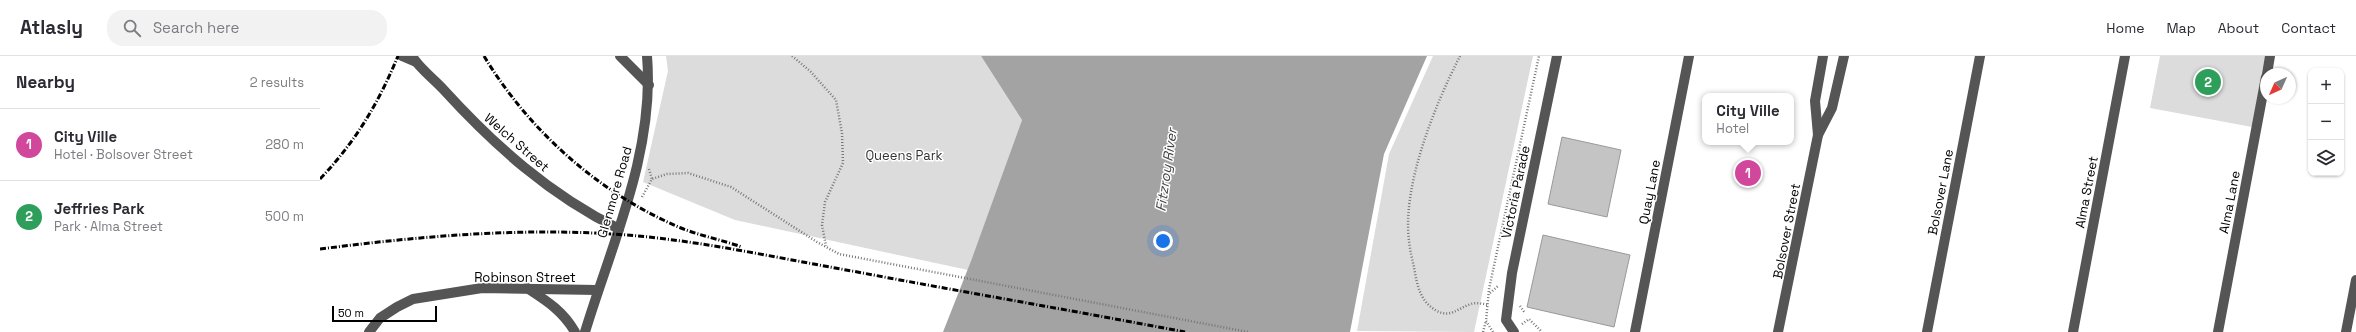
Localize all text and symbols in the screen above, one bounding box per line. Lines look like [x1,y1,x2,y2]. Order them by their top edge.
search box [107,10,387,46]
text: Atlasly [20,15,83,40]
icon: search [121,17,143,39]
text: Search here [153,18,239,37]
text: Home [2106,19,2144,37]
text: Map [2166,19,2196,37]
text: About [2218,19,2259,37]
text: Contact [2281,19,2336,37]
pin: 2 [2195,67,2221,97]
north arrow [2260,68,2296,104]
map controls [2308,68,2344,176]
button: + [2308,68,2344,104]
text: Nearby [16,71,75,93]
text: 2 results [250,74,304,91]
popup [1702,93,1794,145]
text: City Ville [1716,101,1780,120]
button: − [2308,104,2344,140]
street label: Welch Street [481,109,553,175]
text: Hotel [1716,120,1749,137]
water label: Fitzroy River [1151,126,1181,213]
text: City Ville [54,127,117,146]
text: 1 [26,136,32,153]
text: 280 m [265,136,304,153]
button: layers [2308,140,2344,176]
street label: Glenmore Road [593,144,636,240]
street label: Victoria Parade [1497,144,1534,240]
text: Hotel · Bolsover Street [54,146,193,163]
park label: Queens Park [865,147,943,164]
street label: Bolsover Lane [1924,148,1957,237]
street label: Alma Street [2071,155,2102,230]
street label: Quay Lane [1635,158,1664,226]
pin: 1 [1735,158,1761,188]
street label: Alma Lane [2215,169,2244,235]
street label: Bolsover Street [1769,182,1804,280]
text: Jeffries Park [54,199,145,218]
text: 2 [25,208,33,225]
text: 500 m [265,208,304,225]
text: Park · Alma Street [54,218,163,235]
your location [1153,231,1173,251]
street label: Robinson Street [474,269,576,286]
scale bar [332,304,437,323]
text: 50 m [338,306,364,320]

